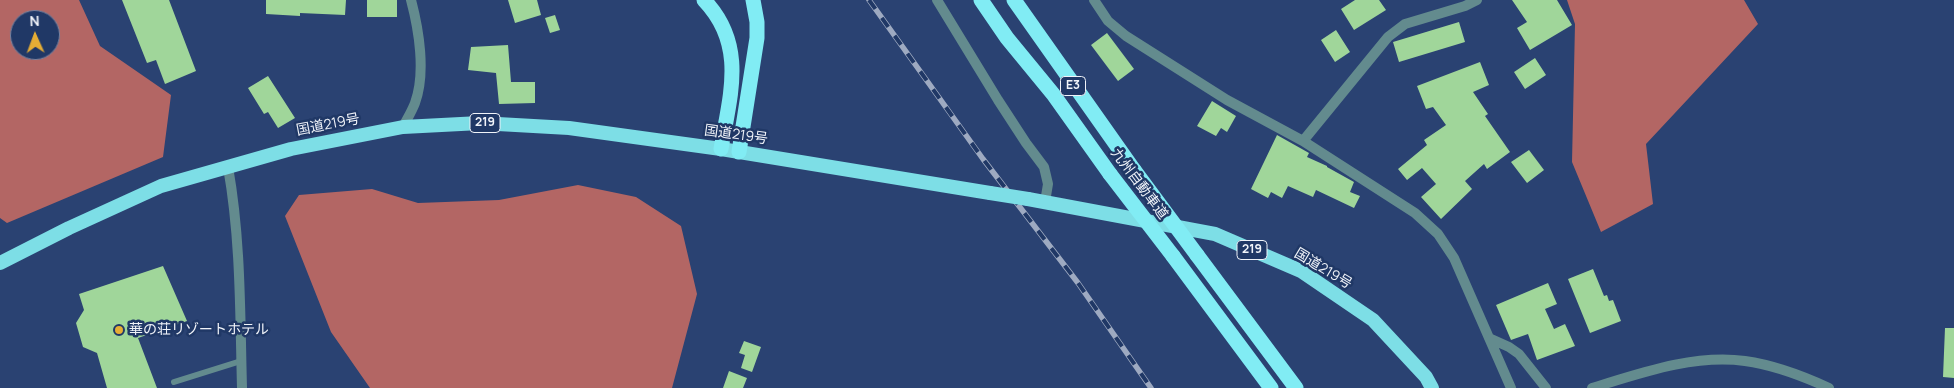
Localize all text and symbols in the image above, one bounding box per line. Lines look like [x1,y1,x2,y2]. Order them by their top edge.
north arrow [10,10,60,60]
text: N [29,11,40,30]
road number: E3 [1060,76,1086,95]
street label: 国道219号 [295,111,361,139]
road number: 219 [470,114,500,132]
street label: 国道219号 [703,122,769,148]
street label: 九州自動車道 [1107,145,1171,223]
road number: 219 [1237,240,1267,260]
street label: 国道219号 [1291,245,1355,293]
place label: 華の荘リゾートホテル [129,322,269,338]
marker: 華の荘リゾートホテル [113,324,125,336]

